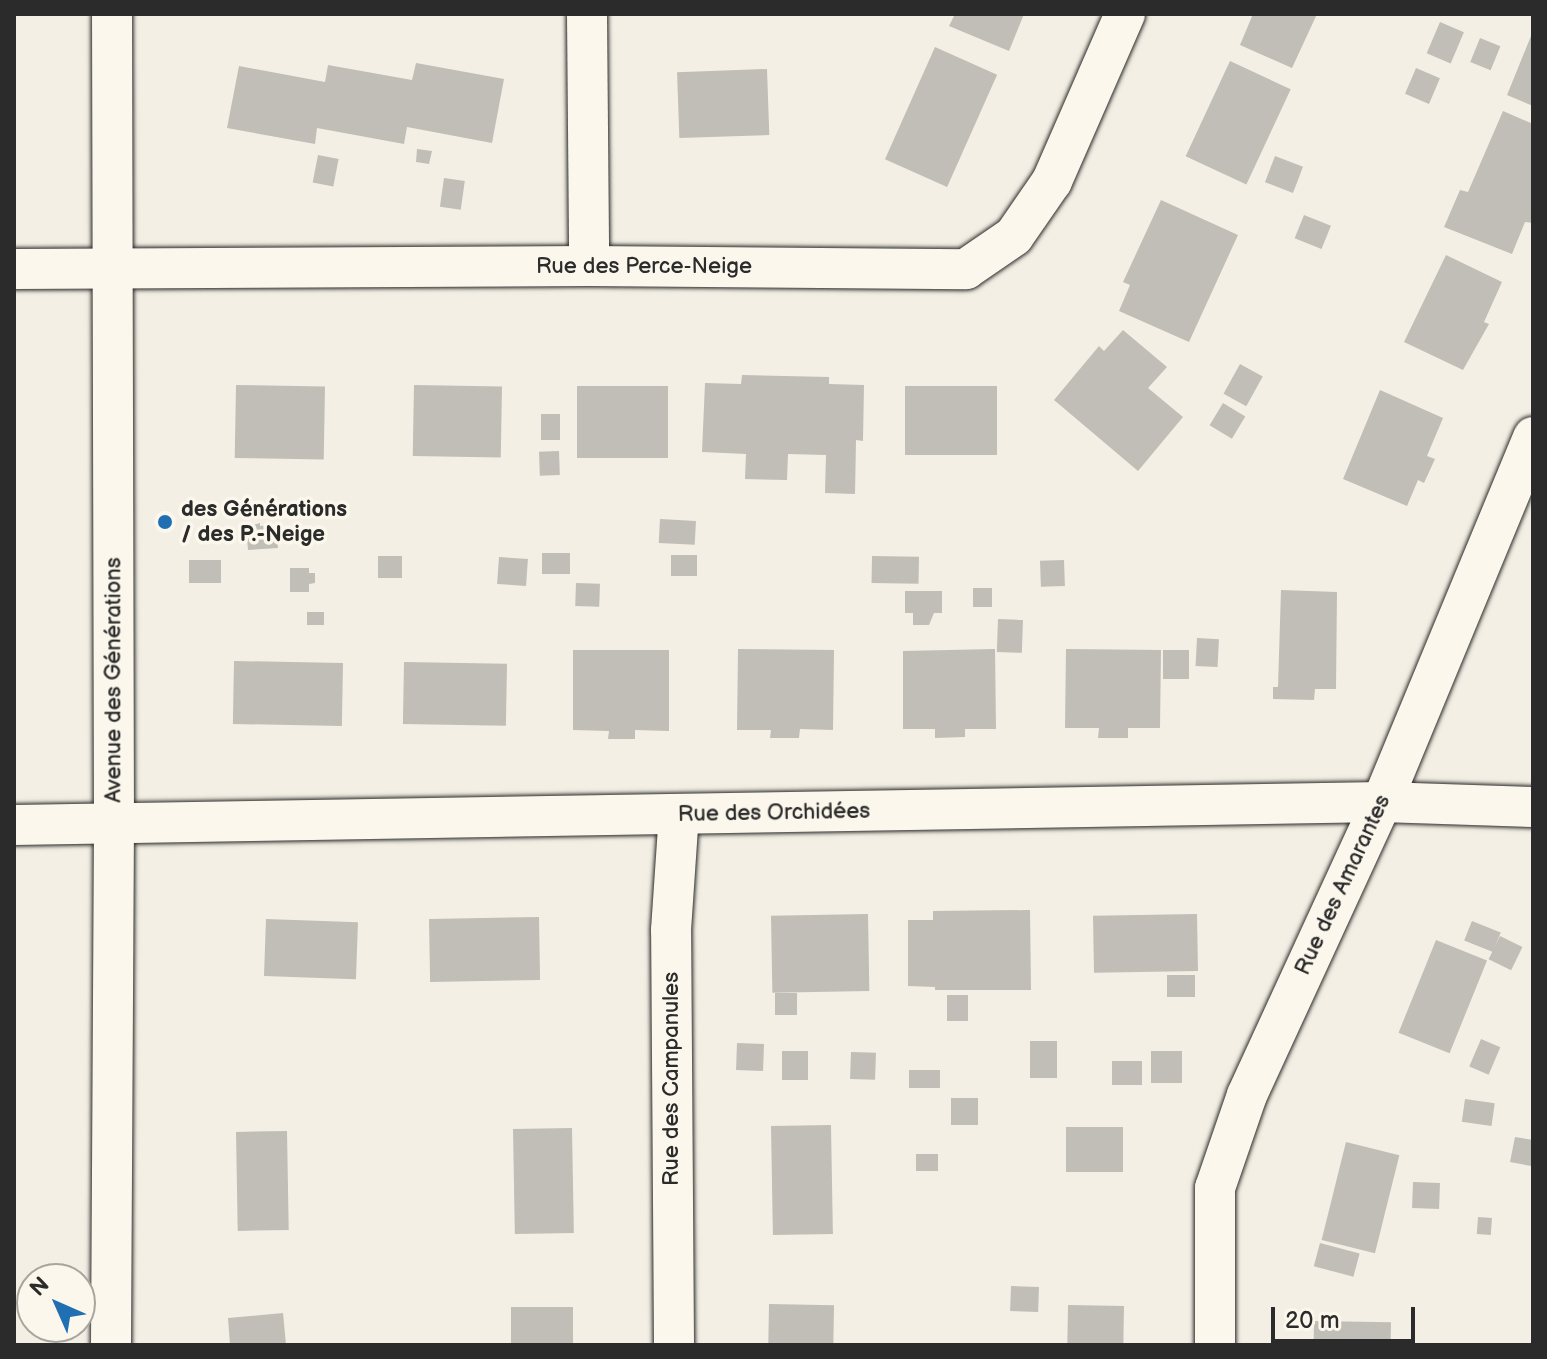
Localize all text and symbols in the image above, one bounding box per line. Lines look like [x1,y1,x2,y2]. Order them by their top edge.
street label: Rue des Perce-Neige [536,254,752,280]
place label: des Générations / des P.-Neige [181,496,347,548]
marker: des Générations / des P.-Neige [156,513,174,531]
street label: Avenue des Générations [101,557,127,803]
street label: Rue des Amarantes [1290,791,1396,979]
street label: Rue des Orchidées [678,798,870,828]
street label: Rue des Campanules [659,972,685,1186]
north arrow [16,1263,96,1343]
text: N [25,1272,55,1302]
scale bar [1275,1291,1419,1341]
text: 20 m [1285,1306,1340,1335]

